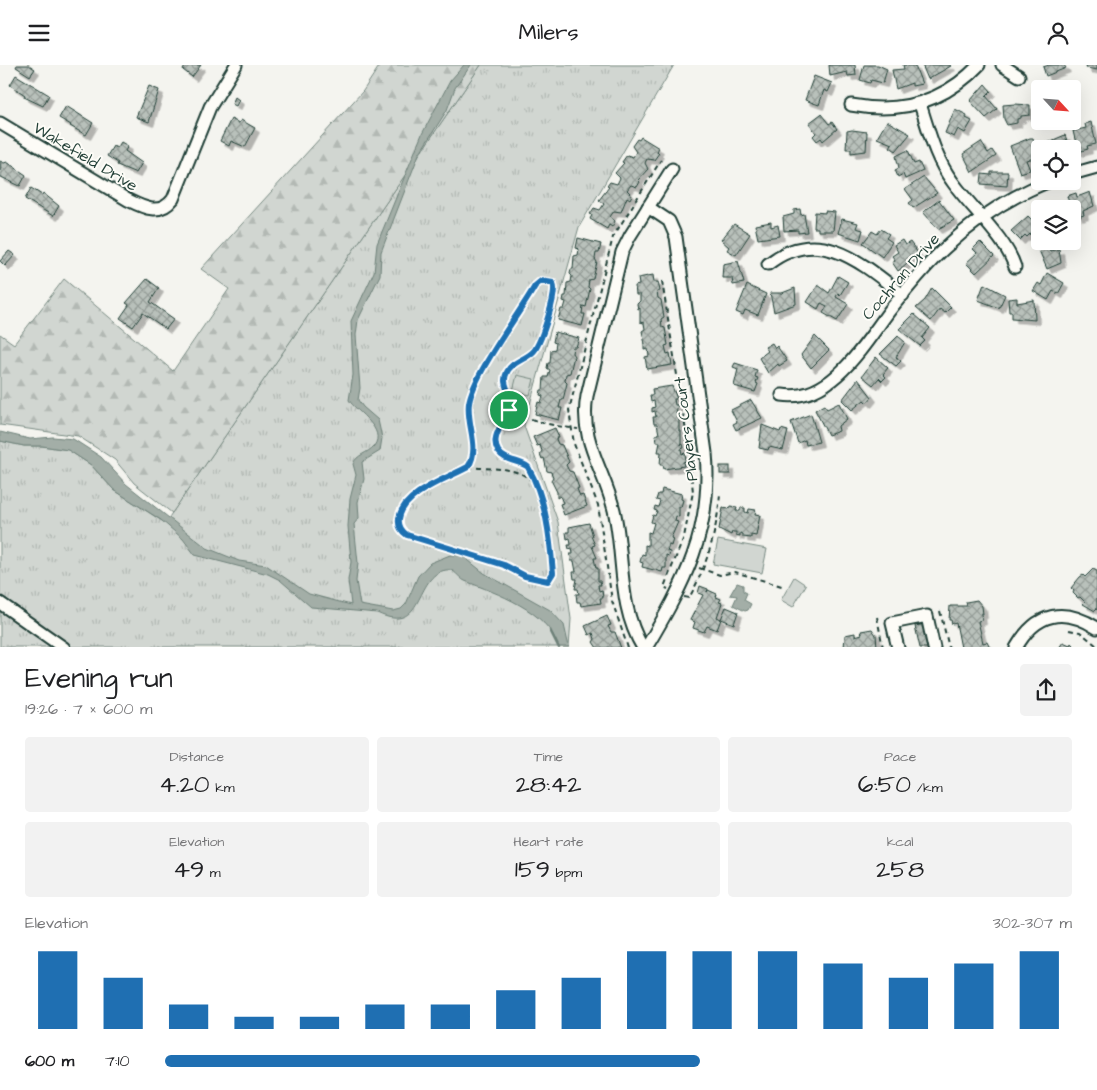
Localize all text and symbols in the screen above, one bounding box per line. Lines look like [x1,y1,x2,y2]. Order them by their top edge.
text: Milers [518,17,579,48]
icon: menu [25,19,53,47]
icon: person [1044,19,1072,47]
north arrow [1031,80,1081,130]
map controls [1031,80,1081,250]
street label: Wakefield Drive [29,117,142,197]
button: locate [1031,140,1081,190]
button: layers [1031,200,1081,250]
street label: Cochran Drive [857,228,945,325]
street label: Players Court [669,375,704,482]
pin [488,389,530,431]
icon: arrive [495,396,523,424]
text: Evening run [25,659,173,698]
button: share [1020,664,1072,716]
text: 19:26 · 7 × 600 m [25,698,152,720]
text: Distance [170,747,224,767]
text: Time [534,747,563,767]
text: Pace [884,747,916,767]
text: 4.20 [159,767,210,802]
text: 28:42 [515,767,582,802]
text: 6:50 [858,767,911,802]
text: km [210,778,235,798]
text: /km [911,778,943,798]
text: Elevation [169,832,224,852]
text: Heart rate [513,832,584,852]
text: kcal [887,832,914,852]
text: 49 [173,852,204,887]
text: 159 [515,852,550,887]
text: 258 [876,852,924,887]
text: m [204,863,221,883]
text: bpm [550,863,582,883]
text: Elevation [25,912,88,934]
text: 302–307 m [993,912,1072,934]
text: 600 m [25,1050,74,1072]
text: 7:10 [105,1050,130,1072]

